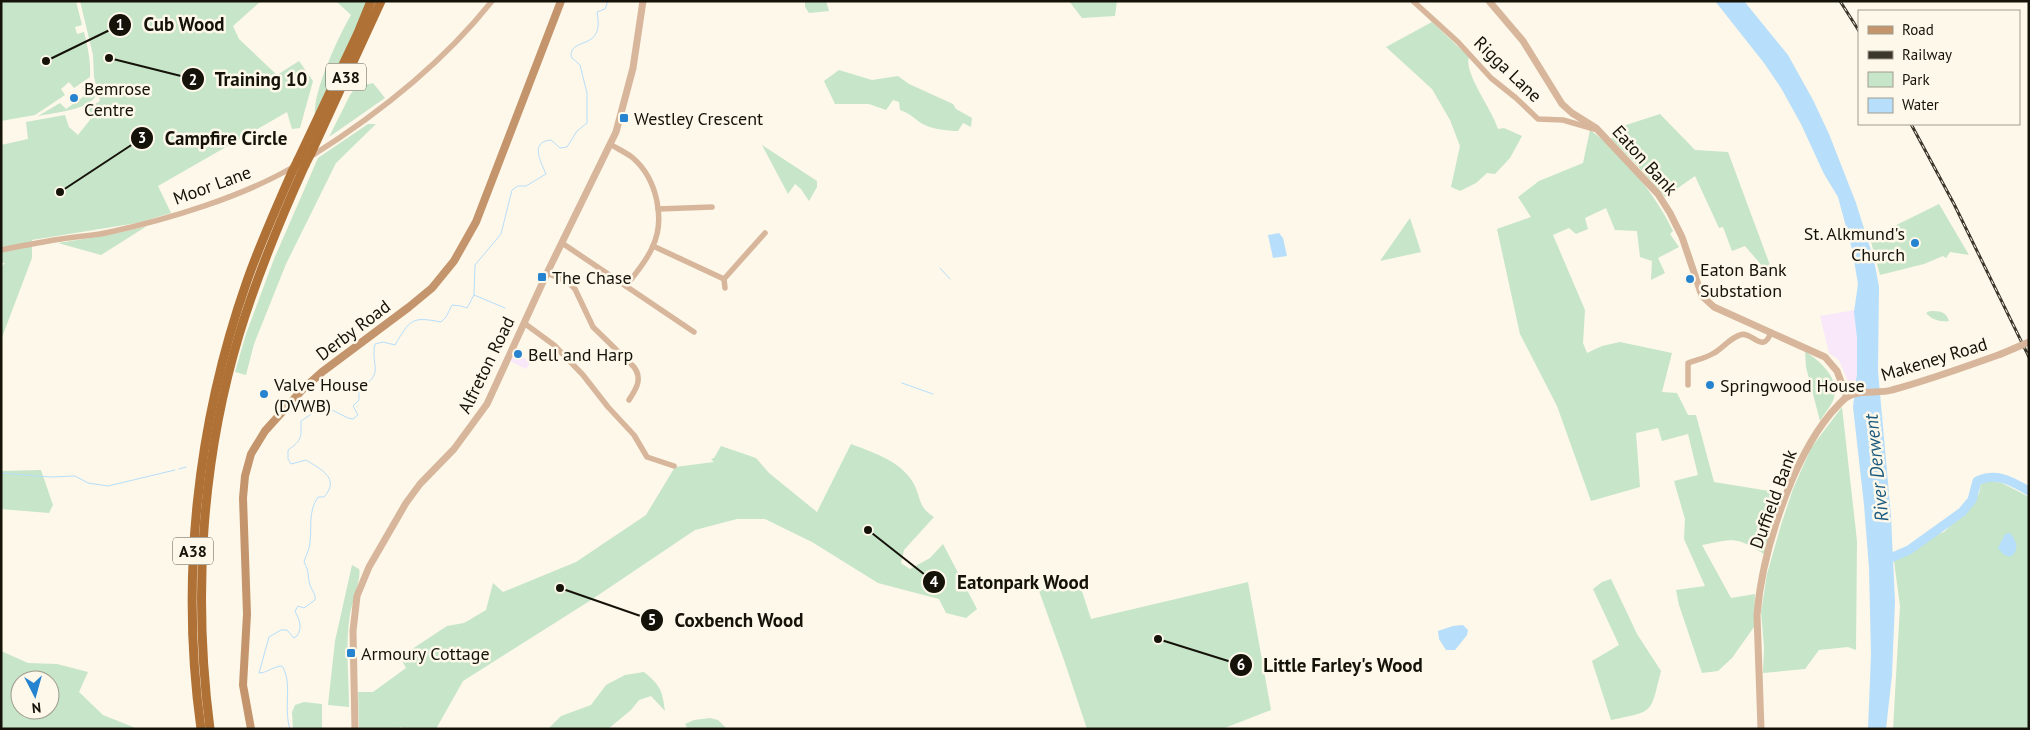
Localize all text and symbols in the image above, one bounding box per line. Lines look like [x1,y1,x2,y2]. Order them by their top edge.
callout: Cub Wood [108,8,234,42]
legend [1858,10,2020,125]
text: Cub Wood [143,12,225,36]
text: 1 [116,15,124,34]
text: Road [1902,20,1934,39]
street label: Rigga Lane [1469,31,1547,107]
text: Railway [1902,45,1952,64]
callout: Training 10 [180,62,318,96]
road number: A38 [326,64,366,90]
text: Training 10 [215,67,307,91]
text: 2 [189,70,197,89]
text: Park [1902,70,1930,89]
place label: Bemrose Centre [84,77,151,121]
marker: Bemrose Centre [68,92,80,104]
text: Water [1902,95,1939,114]
place label: Westley Crescent [634,107,763,130]
marker: Westley Crescent [618,112,630,124]
street label: Eaton Bank [1607,120,1683,200]
callout: Campfire Circle [130,121,298,155]
text: Campfire Circle [165,126,287,150]
text: 3 [138,128,146,147]
street label: Moor Lane [170,160,254,210]
place label: St. Alkmund's Church [1804,222,1905,266]
marker: St. Alkmund's Church [1909,237,1921,249]
place label: Eaton Bank Substation [1700,258,1787,302]
place label: The Chase [552,266,632,289]
marker: The Chase [536,271,548,283]
marker: Eaton Bank Substation [1684,273,1696,285]
street label: Derby Road [311,295,395,365]
street label: Alfreton Road [453,313,519,417]
street label: Makeney Road [1878,332,1990,386]
place label: Bell and Harp [528,343,633,366]
marker: Bell and Harp [512,348,524,360]
place label: Valve House (DVWB) [273,373,368,417]
place label: Springwood House [1720,374,1865,397]
marker: Springwood House [1704,379,1716,391]
marker: Valve House (DVWB) [258,388,270,400]
water label: River Derwent [1858,412,1894,523]
street label: Duffield Bank [1744,446,1802,552]
road number: A38 [173,538,213,564]
callout: Eatonpark Wood [922,565,1100,599]
text: Eatonpark Wood [957,570,1089,594]
text: 4 [930,572,939,591]
callout: Coxbench Wood [640,603,814,637]
text: Coxbench Wood [675,608,803,632]
text: 5 [648,610,656,629]
place label: Armoury Cottage [361,642,490,665]
marker: Armoury Cottage [345,647,357,659]
callout: Little Farley's Wood [1228,648,1433,682]
text: Little Farley's Wood [1263,653,1423,677]
text: 6 [1237,655,1245,674]
north arrow [10,670,60,720]
text: N [31,698,42,717]

